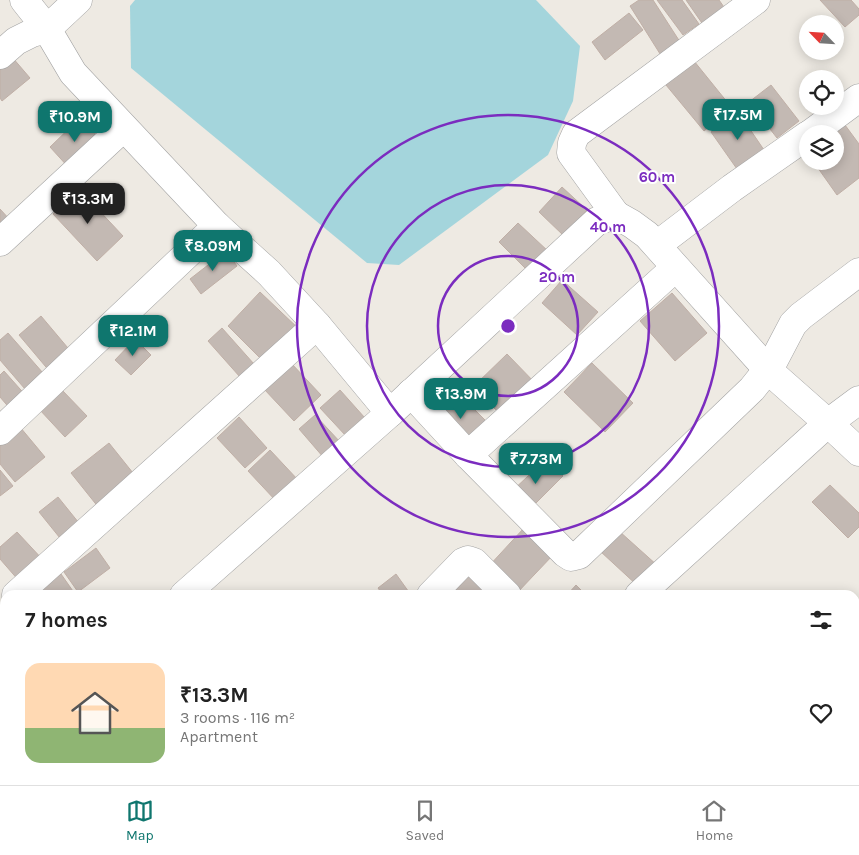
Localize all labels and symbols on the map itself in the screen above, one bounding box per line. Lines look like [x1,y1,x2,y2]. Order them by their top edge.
north arrow [799,15,844,60]
pin: ₹17.5M [697,98,779,141]
pin: ₹10.9M [34,100,116,143]
text: 60 m [639,168,675,186]
pin: ₹13.3M [47,182,129,225]
text: 40 m [590,218,626,236]
pin: ₹8.09M [172,230,254,272]
text: 20 m [539,268,575,286]
pin: ₹12.1M [92,314,174,357]
centre of rings [499,317,517,335]
pin: ₹13.9M [420,378,502,420]
pin: ₹7.73M [495,442,577,485]

